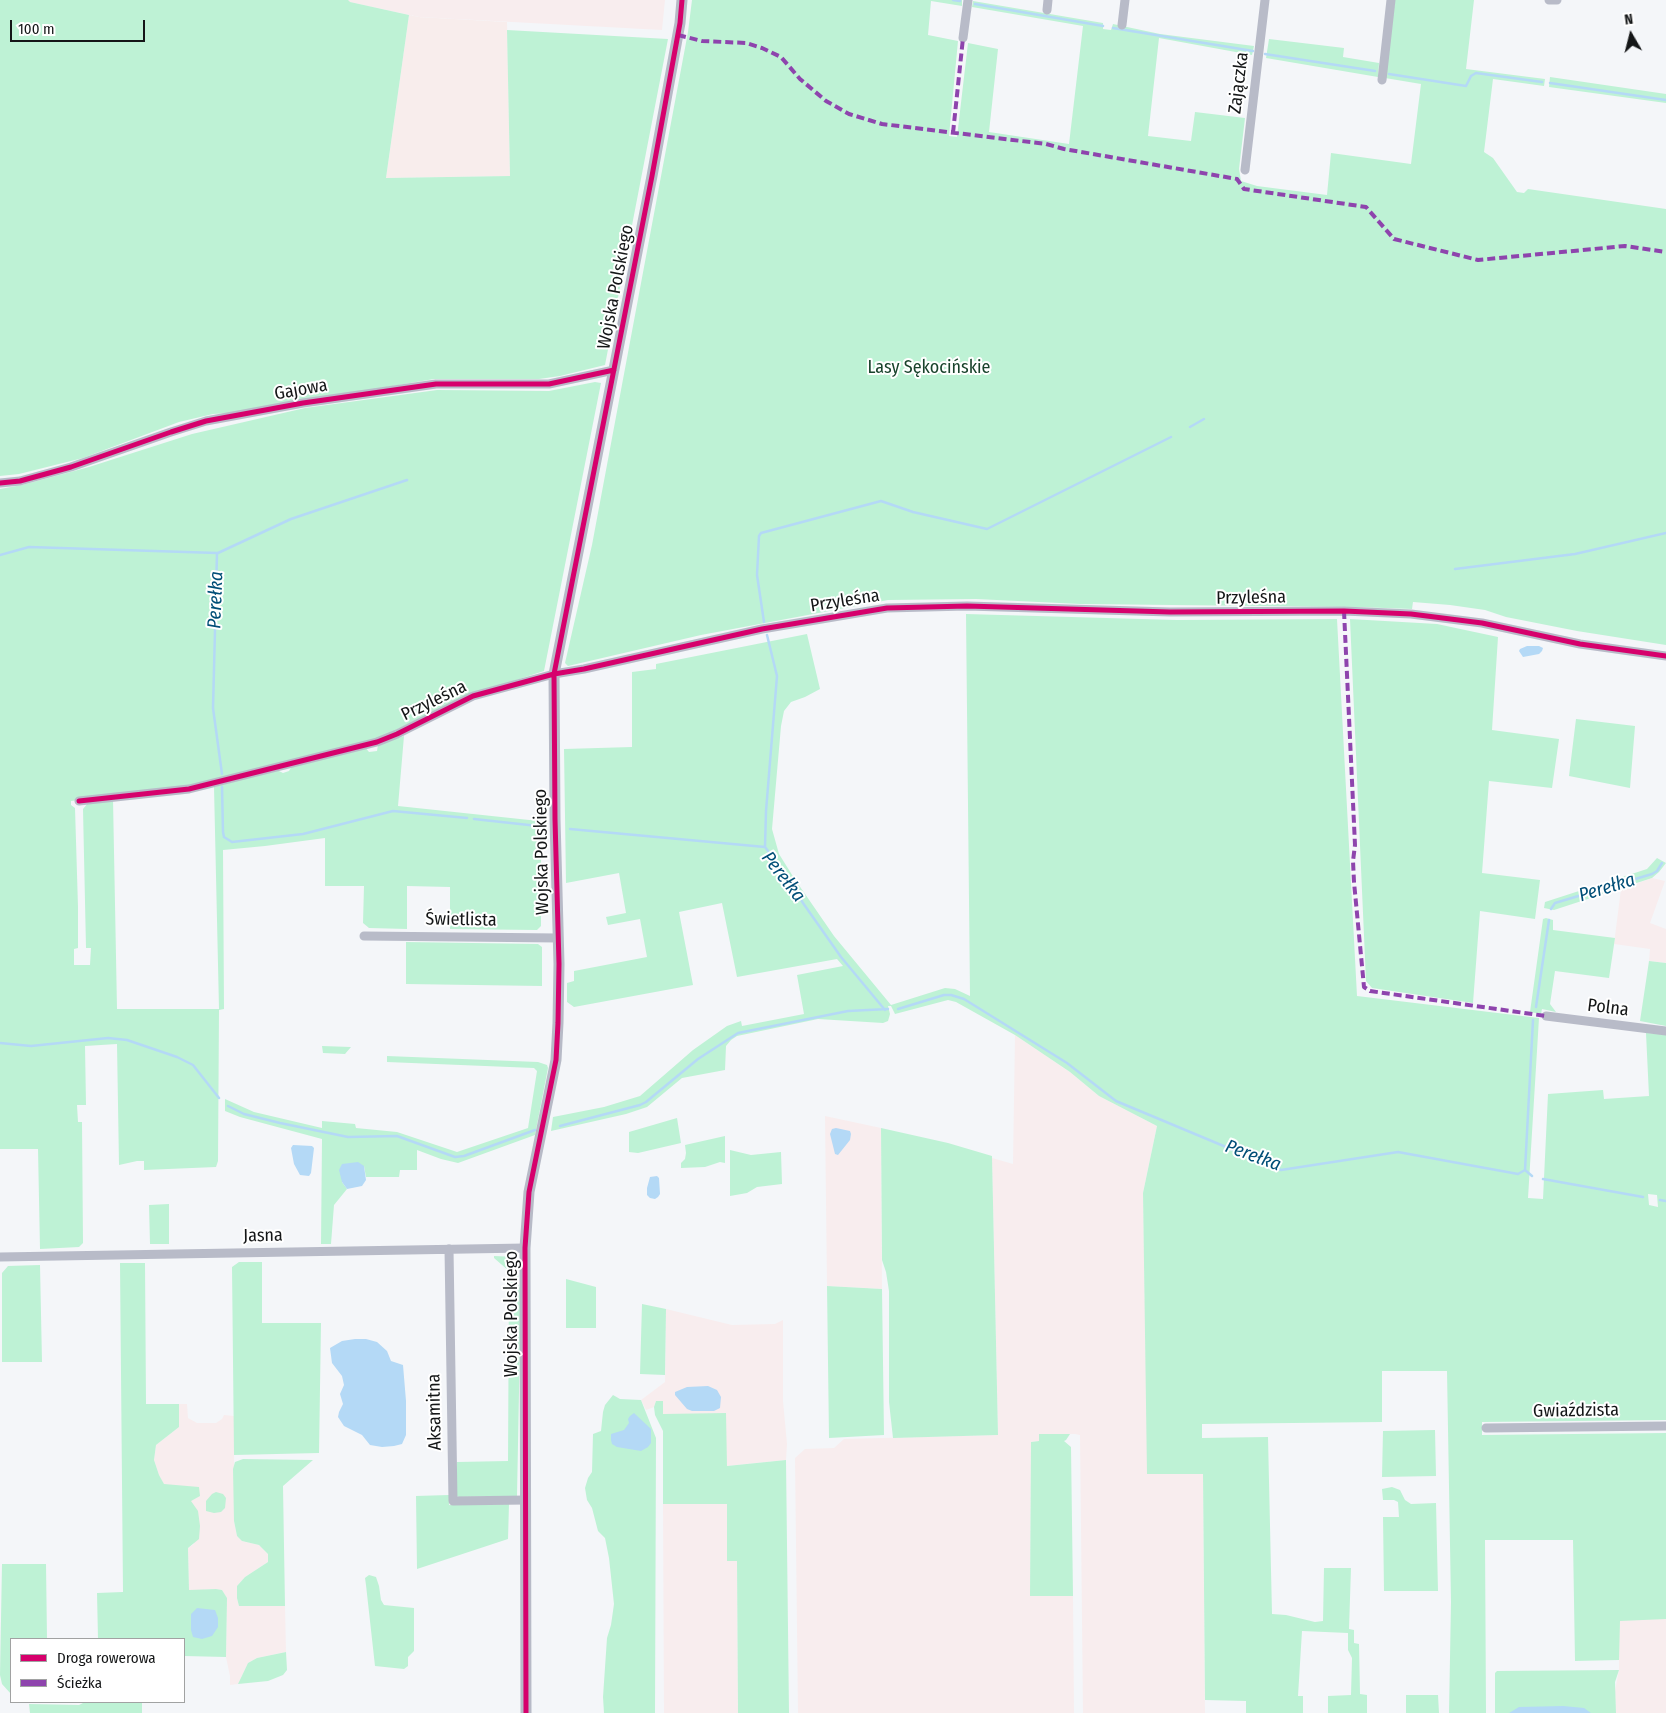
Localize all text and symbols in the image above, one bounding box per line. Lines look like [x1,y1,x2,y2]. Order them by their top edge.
scale bar [12,10,148,42]
north arrow [1606,10,1656,60]
text: N [1623,11,1634,29]
text: 100 m [18,20,55,38]
street label: Zajączka [1225,51,1253,115]
street label: Wojska Polskiego [593,223,639,351]
park label: Lasy Sękocińskie [868,357,990,379]
street label: Gajowa [273,375,329,405]
water label: Perełka [204,571,228,629]
street label: Przyleśna [809,585,881,617]
street label: Przyleśna [1216,587,1286,609]
street label: Przyleśna [398,676,470,726]
street label: Wojska Polskiego [530,789,554,915]
water label: Perełka [756,847,810,907]
water label: Perełka [1576,869,1638,907]
street label: Świetlista [425,909,497,931]
street label: Polna [1586,995,1630,1021]
water label: Perełka [1222,1135,1284,1177]
street label: Jasna [243,1225,283,1247]
street label: Wojska Polskiego [501,1251,523,1377]
street label: Aksamitna [424,1373,446,1451]
street label: Gwiaździsta [1533,1399,1619,1423]
legend [10,1638,185,1703]
text: Droga rowerowa [57,1649,156,1667]
text: Ścieżka [57,1674,102,1692]

